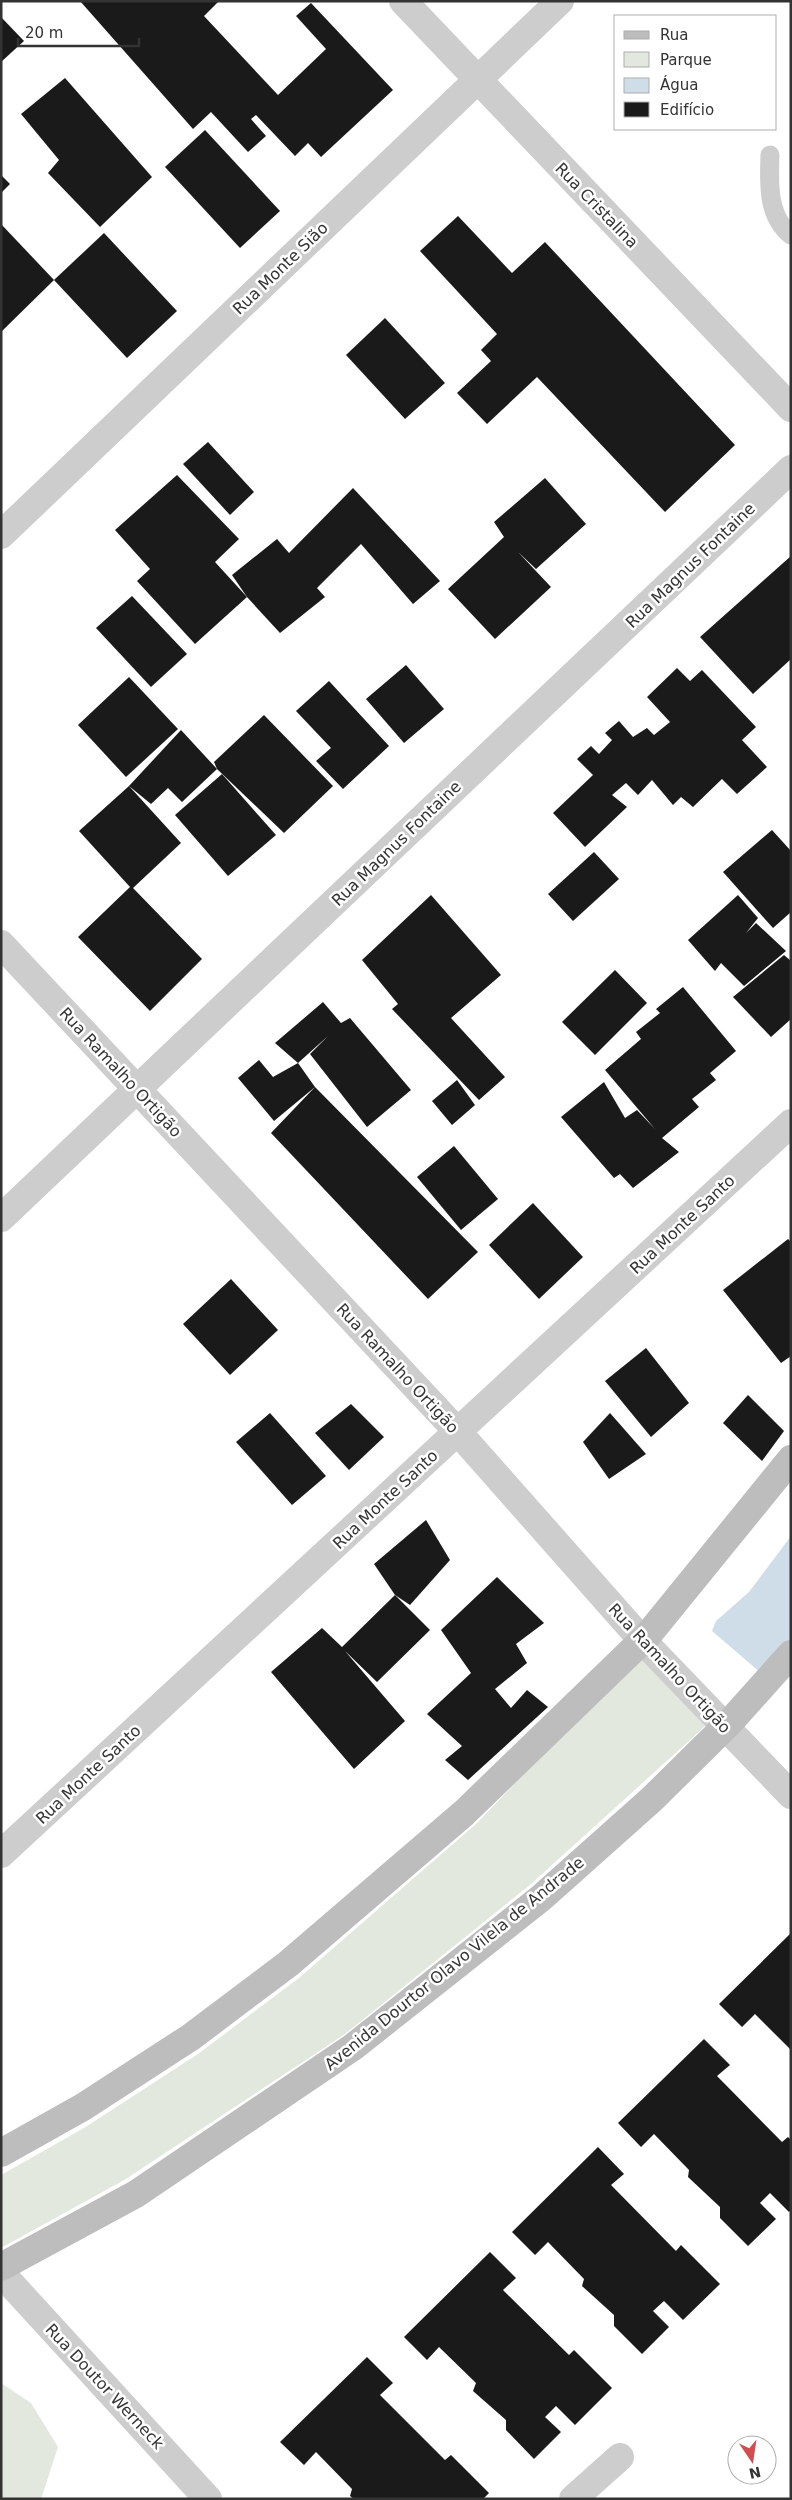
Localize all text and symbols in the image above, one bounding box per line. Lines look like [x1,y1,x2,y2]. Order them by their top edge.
scale bar [18,15,139,47]
legend [614,15,777,130]
text: 20 m [25,24,63,42]
text: Rua [660,26,688,44]
text: Parque [660,51,712,69]
text: Água [660,75,698,94]
text: Edifício [660,101,714,119]
street label: Rua Cristalina [551,159,642,252]
street label: Rua Monte Sião [229,218,332,318]
street label: Rua Magnus Fontaine [622,499,759,632]
street label: Rua Magnus Fontaine [328,777,465,910]
street label: Rua Ramalho Ortigão [56,1004,186,1141]
street label: Rua Monte Santo [626,1171,739,1278]
street label: Rua Ramalho Ortigão [333,1300,463,1437]
street label: Rua Monte Santo [329,1446,442,1553]
street label: Rua Ramalho Ortigão [605,1600,735,1737]
street label: Rua Monte Santo [32,1721,145,1828]
street label: Avenida Dourtor Olavo Vilela de Andrade [321,1853,588,2074]
street label: Rua Doutor Werneck [42,2320,168,2453]
north arrow [727,2435,777,2485]
text: N [747,2464,762,2482]

